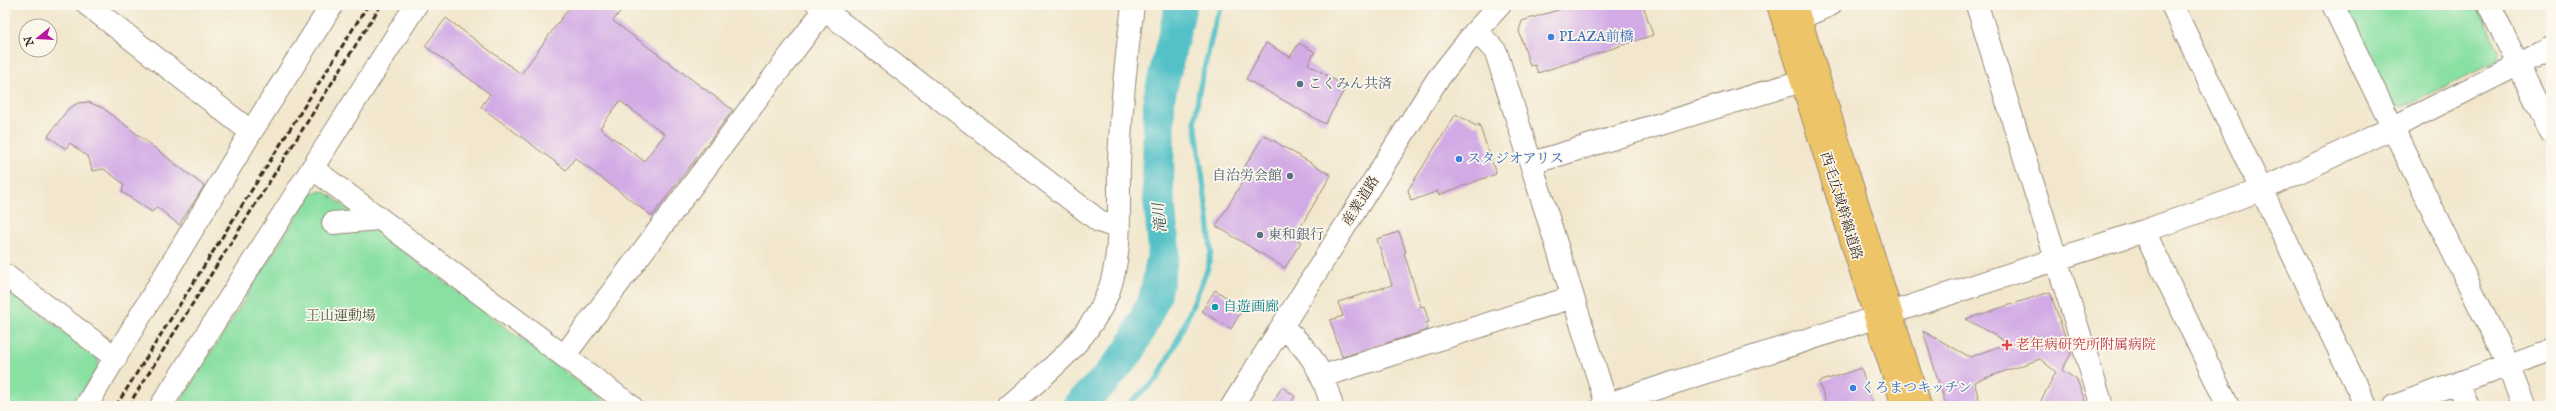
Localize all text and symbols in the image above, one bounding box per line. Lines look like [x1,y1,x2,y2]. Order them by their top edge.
north arrow [18,18,58,58]
place label: PLAZA前橋 [1559,28,1634,46]
marker: PLAZA前橋 [1546,32,1556,42]
text: N [21,34,38,48]
place label: こくみん共済 [1308,75,1392,93]
marker: こくみん共済 [1295,79,1305,89]
place label: スタジオアリス [1467,150,1564,168]
street label: 西毛広域幹線道路 [1816,150,1866,262]
marker: スタジオアリス [1454,154,1464,164]
place label: 自治労会館 [1212,167,1282,185]
marker: 自治労会館 [1285,171,1295,181]
street label: 産業道路 [1339,172,1383,230]
water label: 滝川 [1149,200,1171,234]
place label: 東和銀行 [1268,226,1324,244]
marker: 東和銀行 [1255,230,1265,240]
place label: 自遊画廊 [1223,298,1279,316]
marker: 自遊画廊 [1210,302,1220,312]
park label: 王山運動場 [306,307,376,325]
place label: 老年病研究所附属病院 [2016,336,2156,354]
marker: 老年病研究所附属病院 [2001,339,2013,351]
place label: くろまつキッチン [1861,379,1972,397]
marker: くろまつキッチン [1848,383,1858,393]

